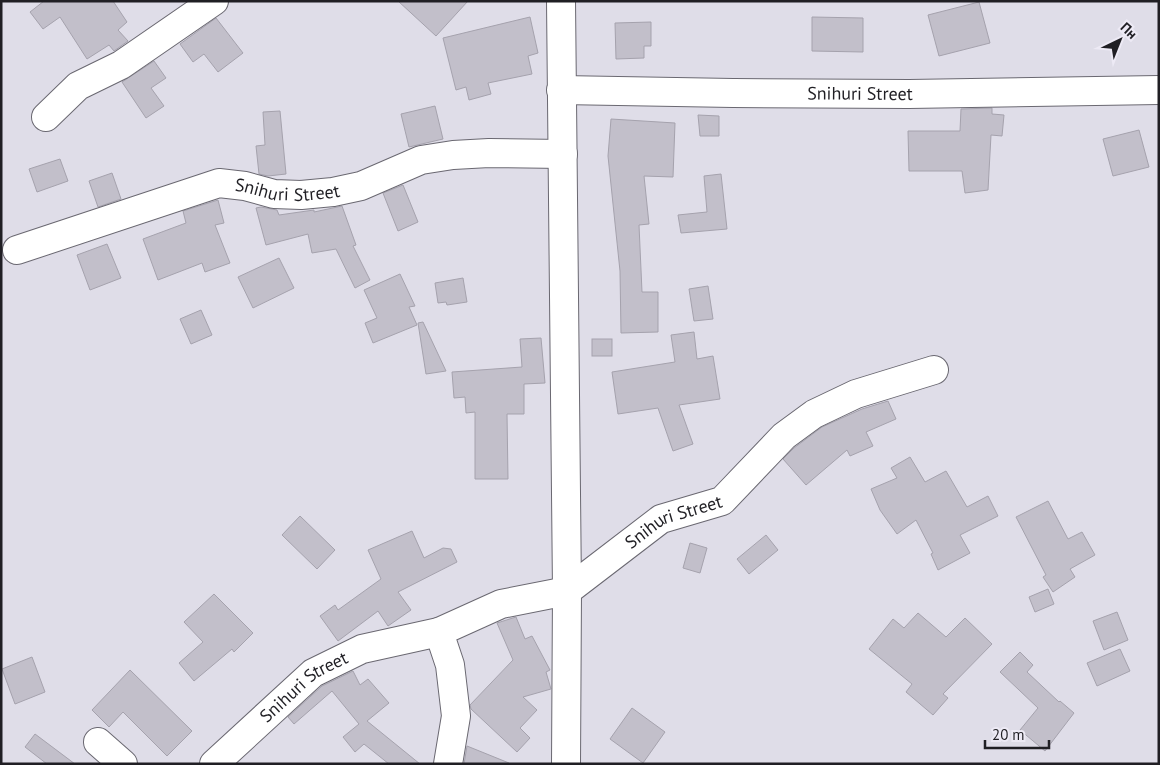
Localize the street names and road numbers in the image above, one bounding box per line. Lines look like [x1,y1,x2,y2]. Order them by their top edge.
street label: Snihuri Street [807,81,913,105]
street label: Snihuri Street [234,173,342,206]
street label: Snihuri Street [620,490,725,553]
street label: Snihuri Street [255,646,351,727]

